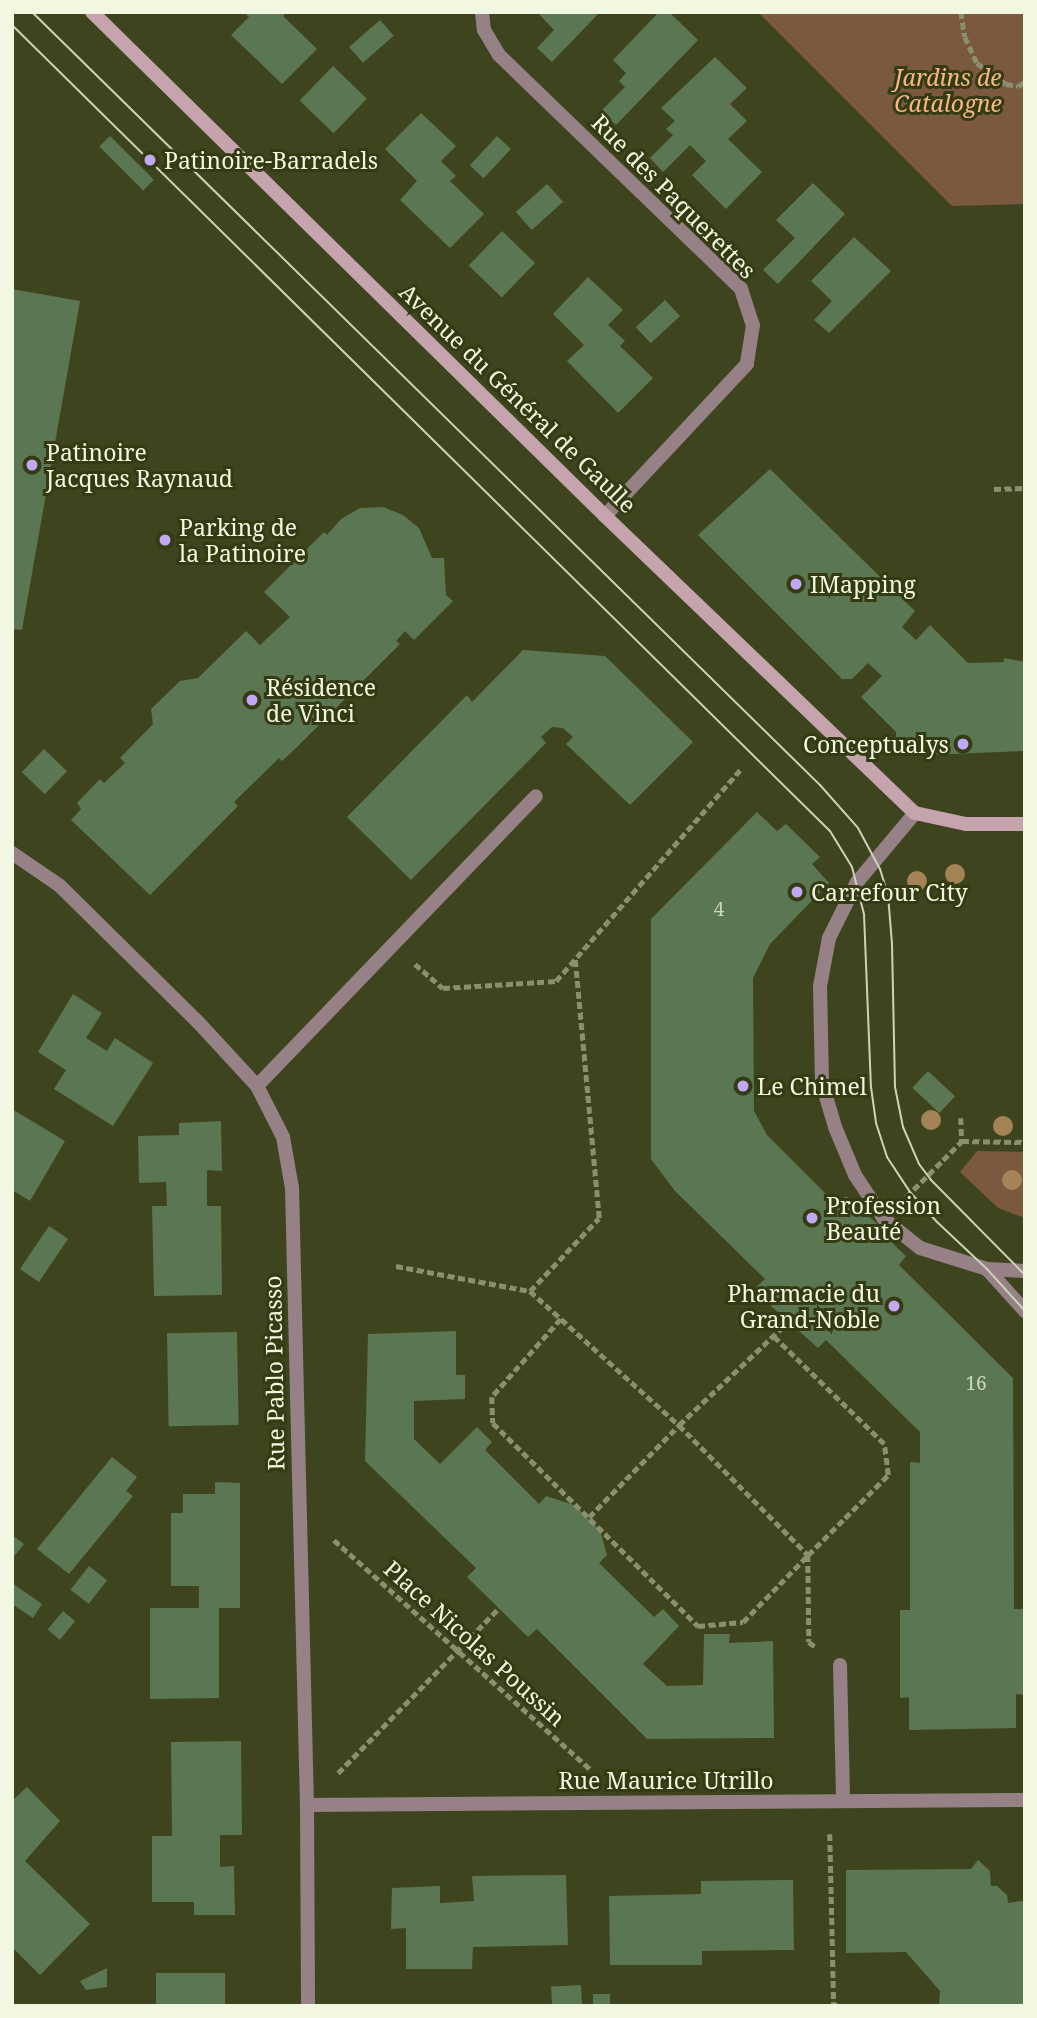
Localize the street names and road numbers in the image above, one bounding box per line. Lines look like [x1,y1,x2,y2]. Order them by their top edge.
street label: Rue des Paquerettes [586,108,762,284]
street label: Avenue du Général de Gaulle [394,278,642,518]
street label: Rue Pablo Picasso [259,1275,289,1471]
street label: Place Nicolas Poussin [379,1554,571,1732]
street label: Rue Maurice Utrillo [558,1766,774,1794]

